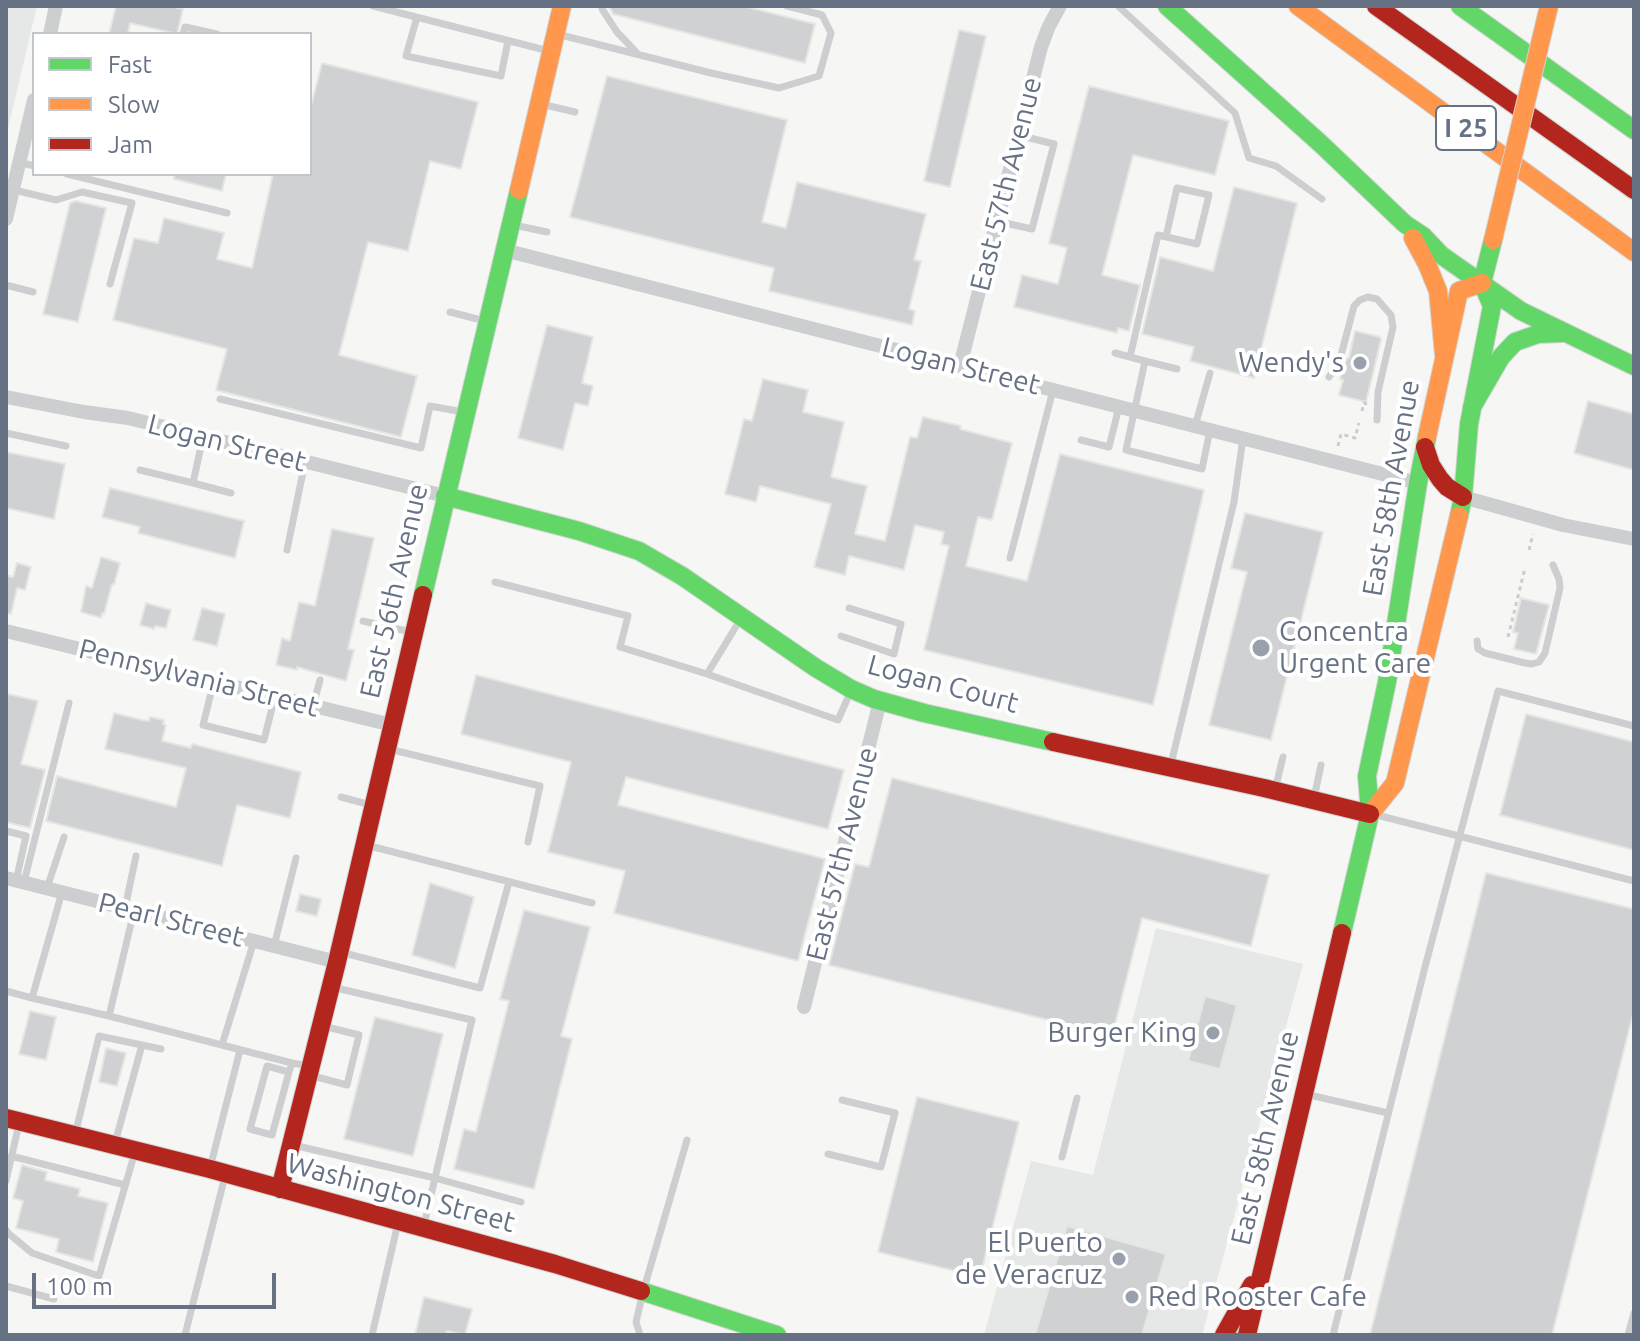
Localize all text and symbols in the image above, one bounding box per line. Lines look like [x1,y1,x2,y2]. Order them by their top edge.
legend [32,32,312,176]
text: Fast [108,51,152,78]
street label: East 57th Avenue [963,74,1049,294]
text: Slow [108,91,160,118]
road number: I 25 [1436,106,1496,150]
text: Jam [108,131,153,158]
street label: Logan Street [878,330,1044,402]
place label: Wendy's [1238,346,1344,380]
marker: Wendy's [1351,354,1369,372]
street label: East 58th Avenue [1355,377,1427,599]
street label: Logan Street [144,407,310,479]
street label: East 56th Avenue [353,481,435,701]
place label: Concentra Urgent Care [1279,615,1431,681]
street label: Pennsylvania Street [75,632,323,724]
marker: Concentra Urgent Care [1250,637,1272,659]
street label: Logan Court [864,648,1022,720]
street label: East 57th Avenue [799,744,885,964]
street label: Pearl Street [95,886,247,954]
place label: Burger King [1048,1016,1197,1050]
marker: Burger King [1204,1024,1222,1042]
street label: East 58th Avenue [1224,1028,1306,1248]
street label: Washington Street [283,1146,519,1240]
place label: El Puerto de Veracruz [955,1226,1103,1292]
marker: El Puerto de Veracruz [1110,1250,1128,1268]
scale bar [36,1257,280,1307]
text: 100 m [46,1273,113,1300]
place label: Red Rooster Cafe [1148,1280,1367,1314]
marker: Red Rooster Cafe [1123,1288,1141,1306]

